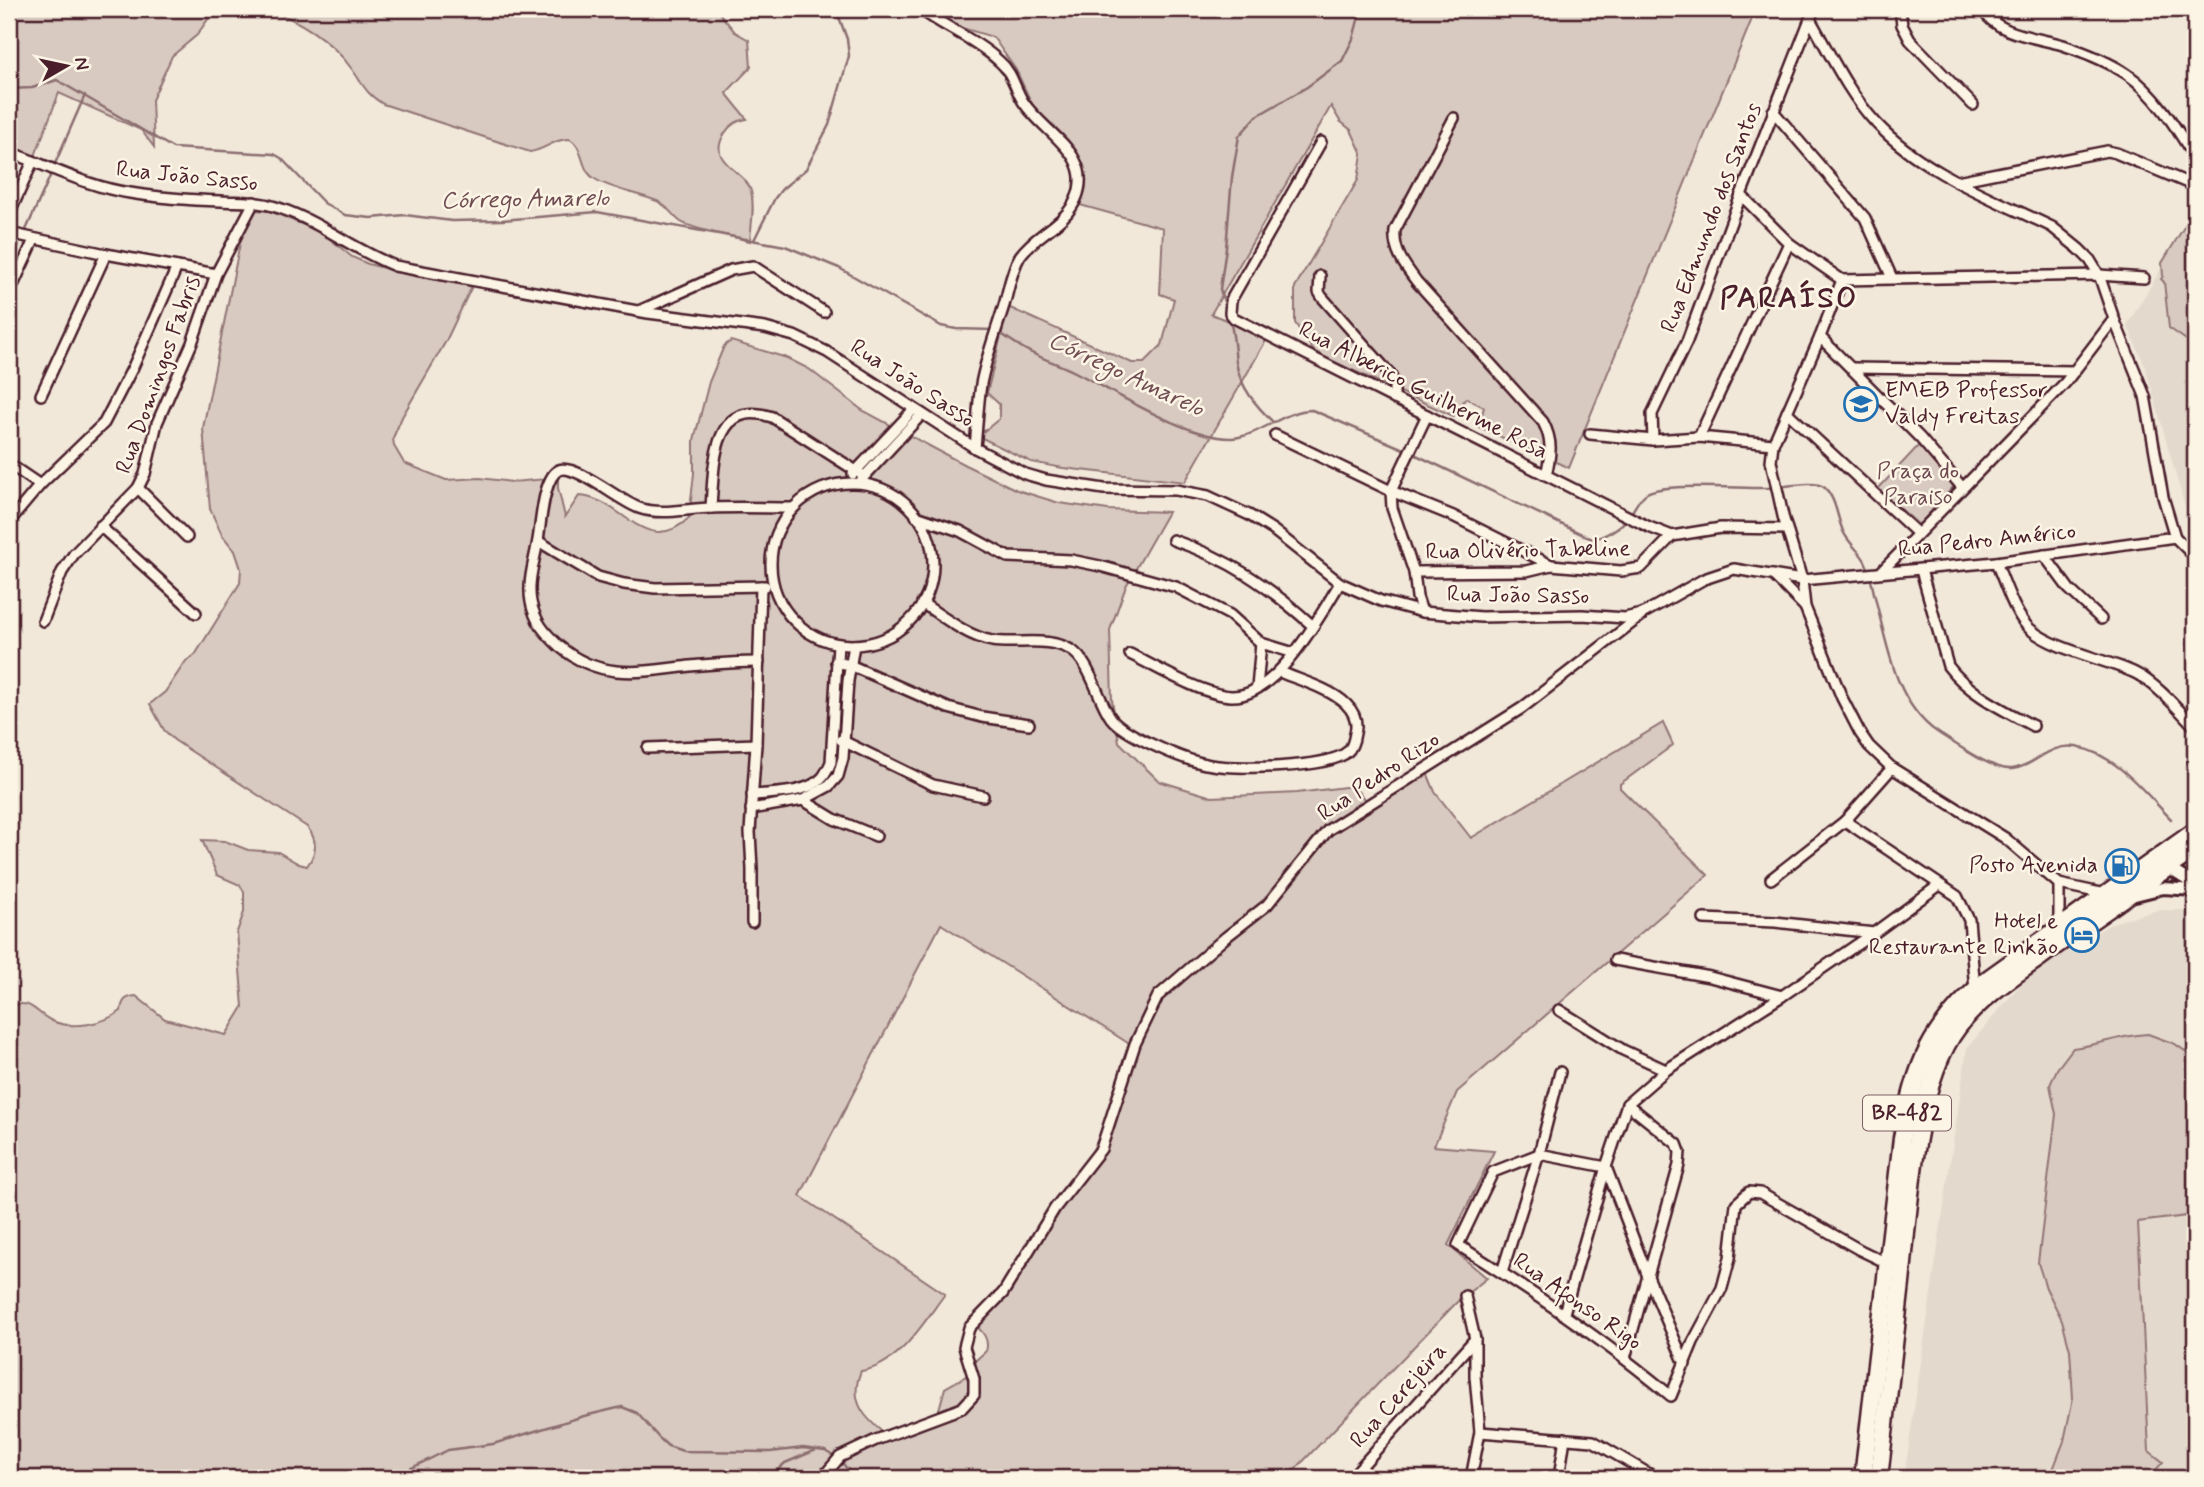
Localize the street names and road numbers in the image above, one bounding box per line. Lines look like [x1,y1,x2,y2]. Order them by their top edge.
street label: Rua Edmundo dos Santos [1654,99,1770,337]
street label: Rua João Sasso [115,155,259,199]
street label: Rua Domingos Fabris [109,272,209,478]
street label: Rua Alberico Guilherme Rosa [1293,315,1553,467]
street label: Rua João Sasso [844,333,980,435]
street label: Rua Pedro Américo [1897,517,2077,565]
street label: Rua Olivério Tabeline [1425,534,1631,568]
street label: Rua João Sasso [1447,580,1590,612]
street label: Rua Pedro Rizo [1312,725,1446,829]
road number: BR-482 [1863,1096,1951,1130]
street label: Rua Afonso Rigo [1506,1246,1648,1359]
street label: Rua Cerejeira [1344,1337,1454,1455]

